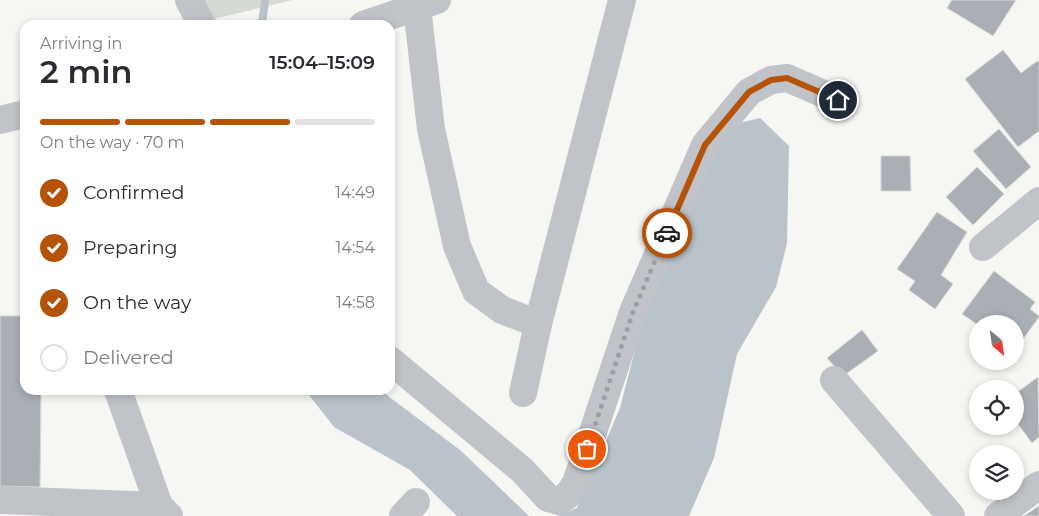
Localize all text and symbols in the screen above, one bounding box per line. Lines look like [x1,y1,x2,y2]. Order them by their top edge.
text: Arriving in [40,34,122,53]
text: 15:04–15:09 [269,51,375,74]
text: 2 min [40,52,132,91]
pin [817,79,859,121]
icon: home [824,86,852,114]
text: On the way · 70 m [40,133,184,152]
icon: check [40,179,68,207]
text: Confirmed [83,181,184,204]
text: 14:49 [335,183,375,202]
courier [642,208,692,258]
icon: car [653,219,681,247]
icon: check [40,234,68,262]
text: Preparing [83,236,178,259]
text: 14:54 [336,238,375,257]
icon: check [40,289,68,317]
text: On the way [83,291,191,314]
text: 14:58 [336,293,375,312]
north arrow [969,315,1024,370]
map controls [969,315,1024,500]
text: Delivered [83,346,174,369]
button: locate [969,380,1024,435]
pin [566,428,608,470]
icon: bag [573,435,601,463]
button: layers [969,445,1024,500]

